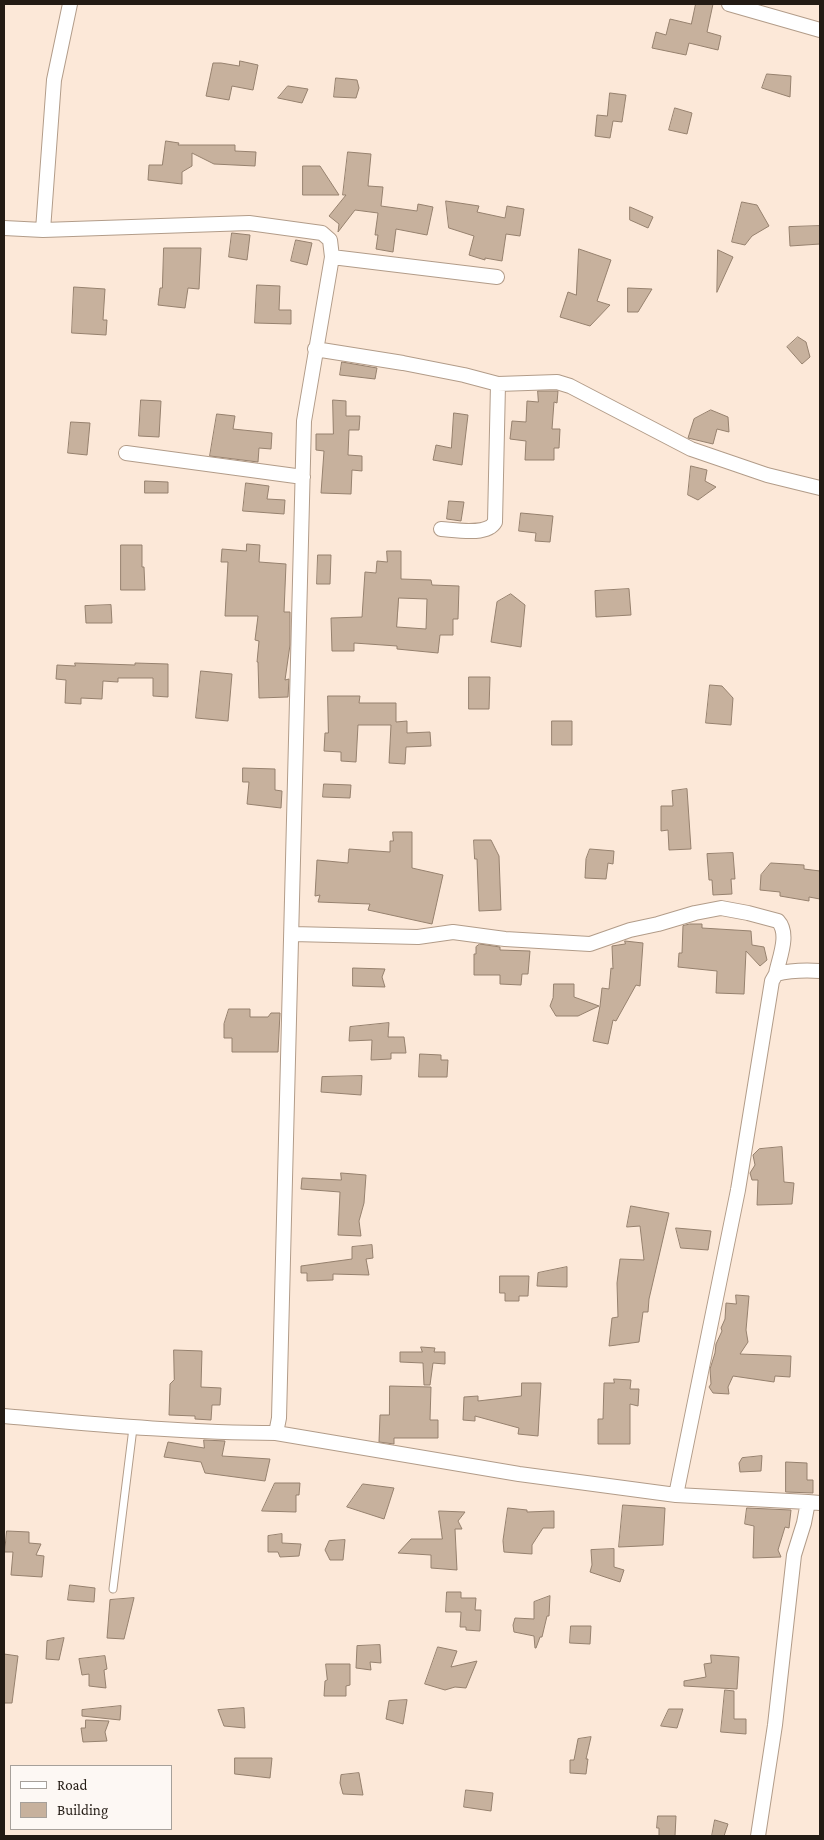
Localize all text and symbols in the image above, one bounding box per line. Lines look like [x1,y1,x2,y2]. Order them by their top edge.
legend [10,1765,172,1830]
text: Road [57,1777,87,1793]
text: Building [57,1802,108,1818]

